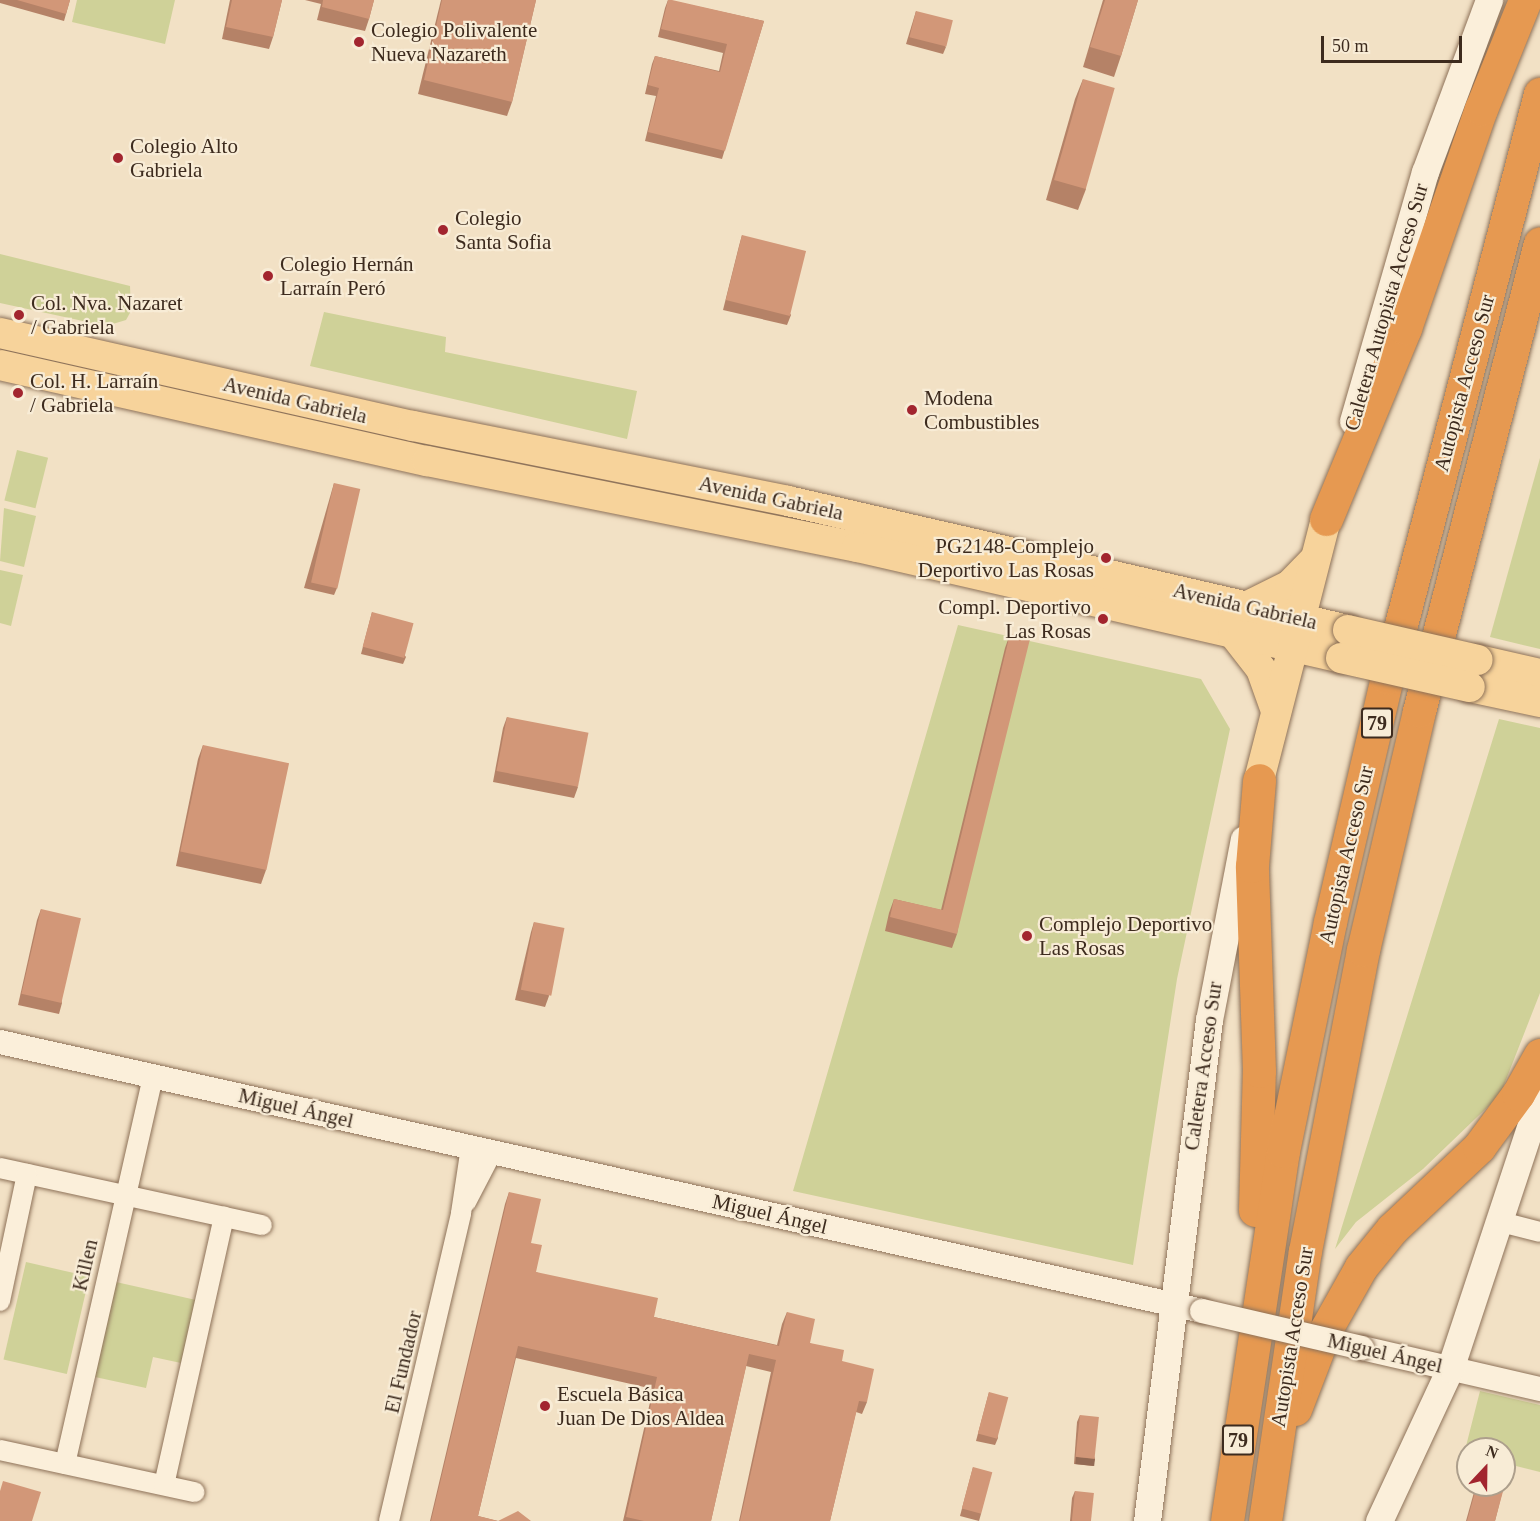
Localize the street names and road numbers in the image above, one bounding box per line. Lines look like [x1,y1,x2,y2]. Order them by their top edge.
street label: Caletera Autopista Acceso Sur [1338,179,1434,435]
street label: Autopista Acceso Sur [1428,291,1500,475]
street label: Avenida Gabriela [220,371,370,429]
street label: Avenida Gabriela [696,470,846,526]
street label: Avenida Gabriela [1170,577,1320,635]
road number: 79 [1360,706,1394,740]
street label: Autopista Acceso Sur [1313,763,1379,947]
street label: Caletera Acceso Sur [1179,979,1227,1153]
street label: Miguel Ángel [236,1083,356,1133]
street label: Miguel Ángel [710,1189,830,1239]
street label: Killen [67,1237,103,1293]
street label: Autopista Acceso Sur [1265,1245,1319,1429]
street label: El Fundador [379,1308,427,1416]
street label: Miguel Ángel [1325,1328,1445,1378]
road number: 79 [1222,1423,1254,1457]

